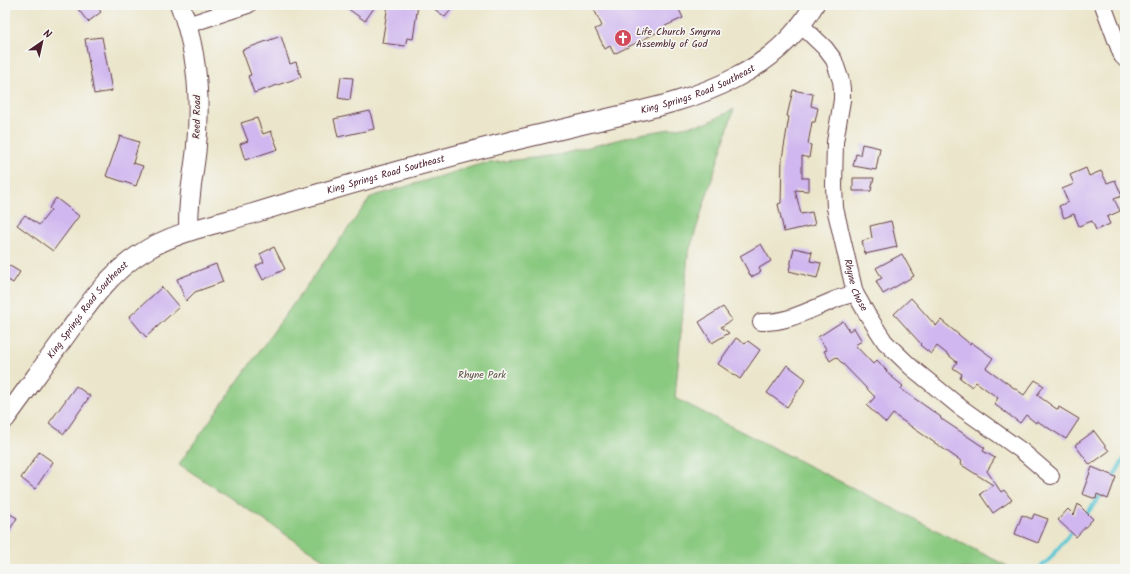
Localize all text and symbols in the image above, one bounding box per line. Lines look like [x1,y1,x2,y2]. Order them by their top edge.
north arrow [22,22,62,62]
place label: Life Church Smyrna Assembly of God [636,24,721,52]
text: N [39,25,55,44]
church icon: Life Church Smyrna Assembly of God [613,28,633,48]
street label: King Springs Road Southeast [639,60,759,119]
street label: Reed Road [189,94,205,139]
street label: King Springs Road Southeast [325,151,447,199]
street label: King Springs Road Southeast [43,257,132,362]
street label: Rhyne Chase [839,257,872,315]
park label: Rhyne Park [458,367,506,383]

